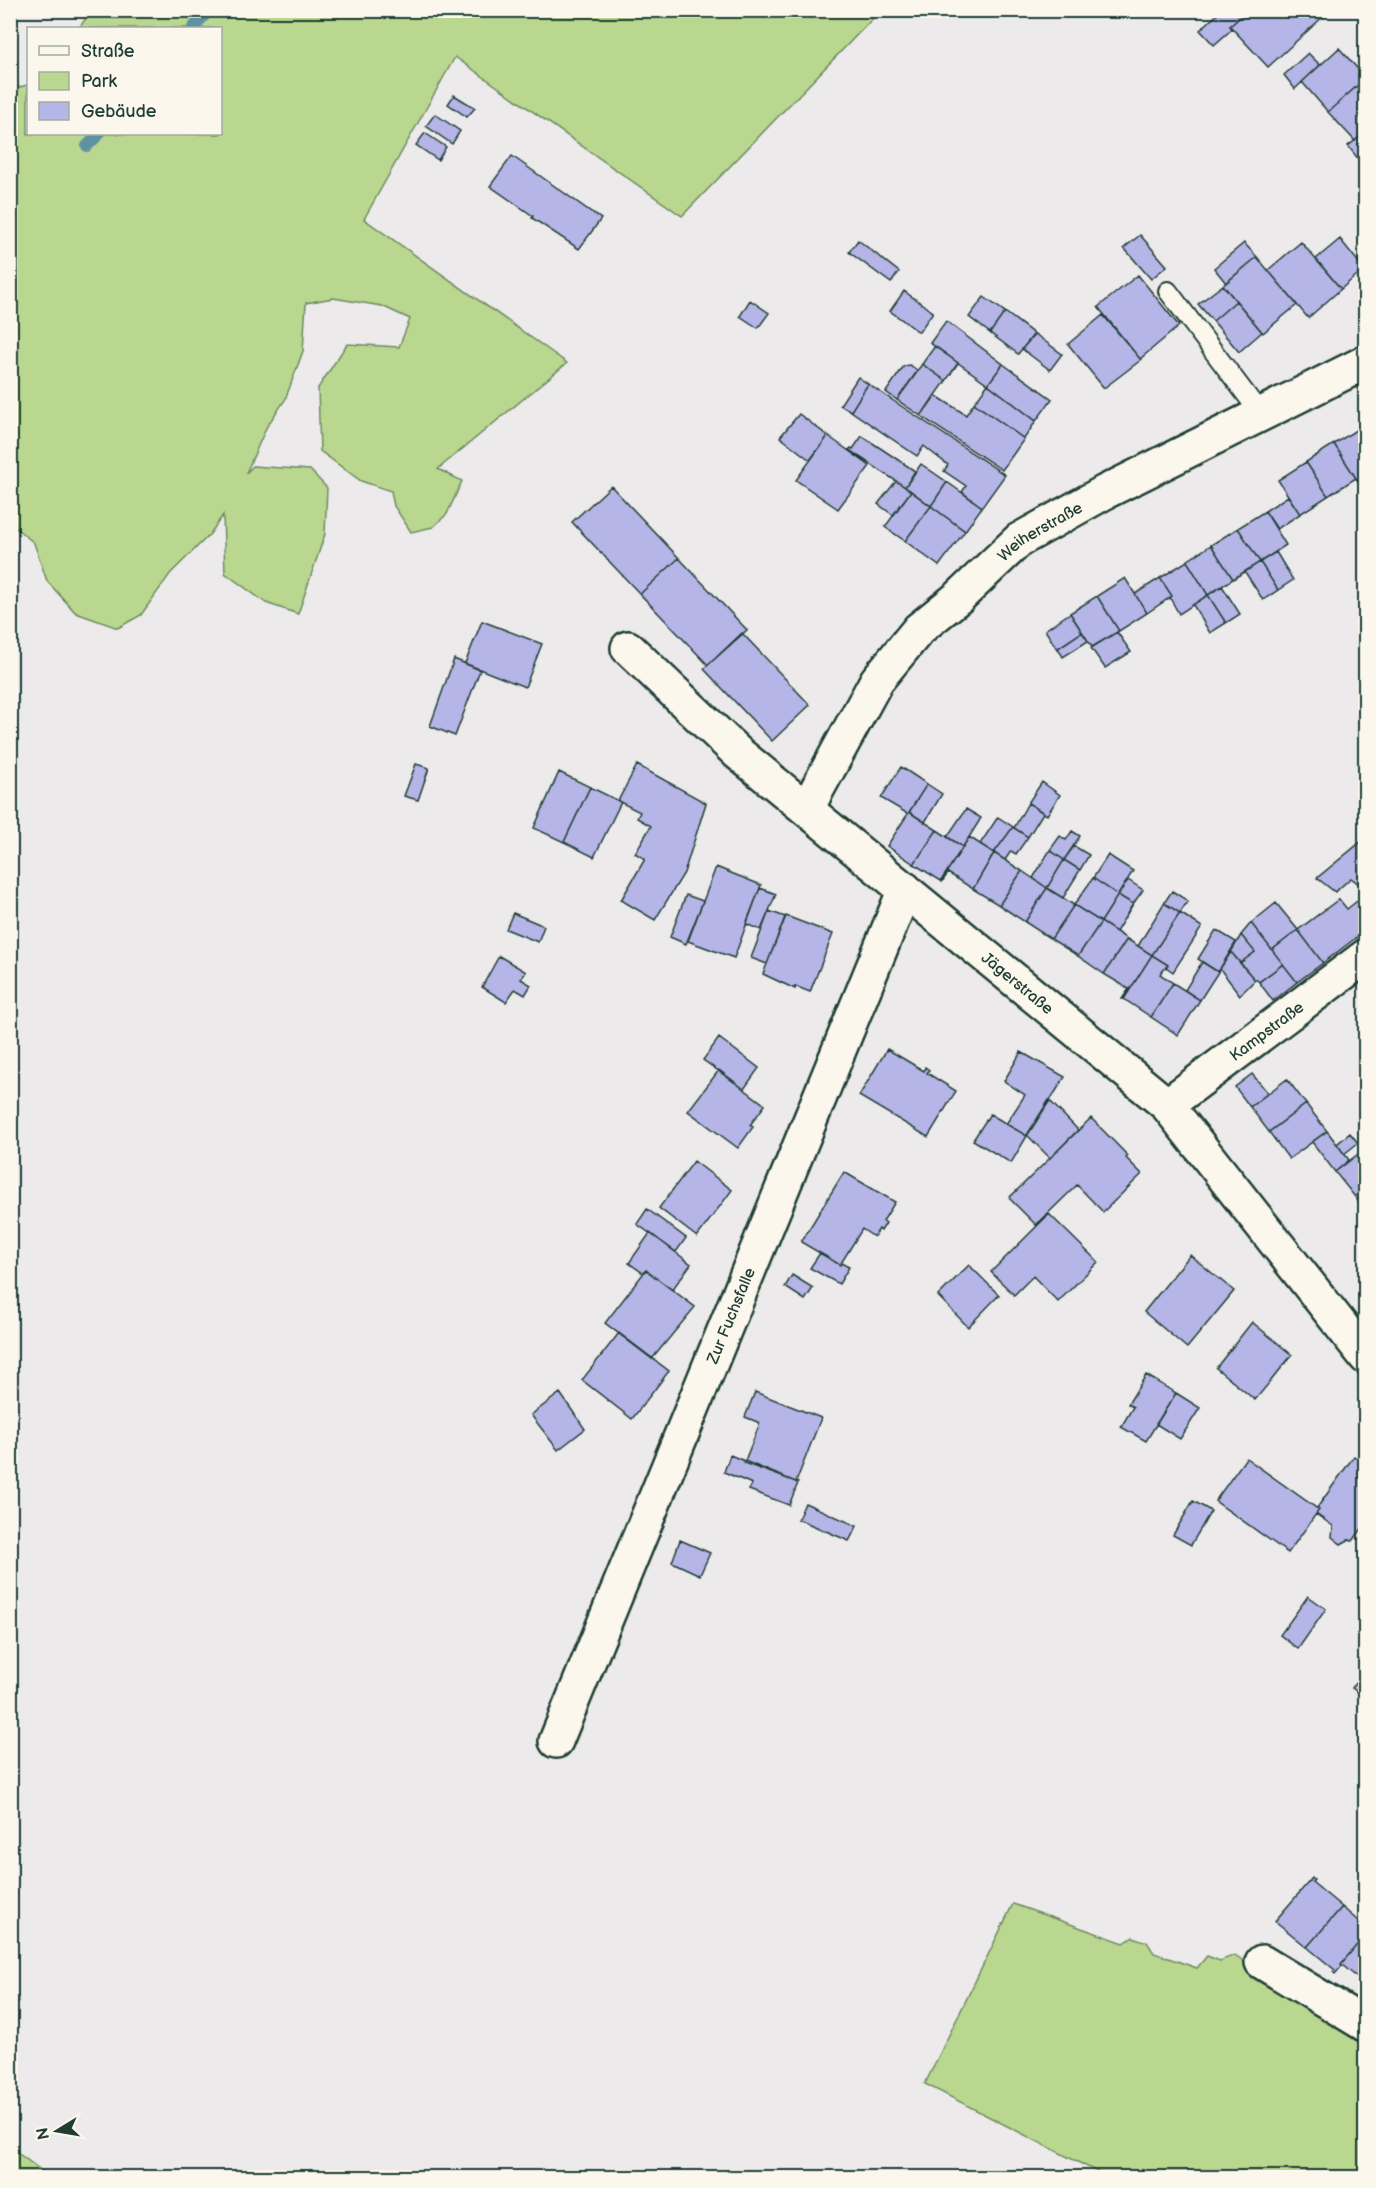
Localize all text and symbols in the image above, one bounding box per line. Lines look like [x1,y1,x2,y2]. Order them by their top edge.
legend [27,27,222,135]
text: Straße [81,41,135,62]
text: Park [81,71,117,92]
text: Gebäude [81,101,157,122]
street label: Weiherstraße [994,498,1086,566]
street label: Jägerstraße [977,949,1057,1019]
street label: Kampstraße [1226,998,1308,1066]
street label: Zur Fuchsfalle [703,1265,760,1368]
north arrow [27,2101,87,2161]
text: N [33,2126,54,2141]

